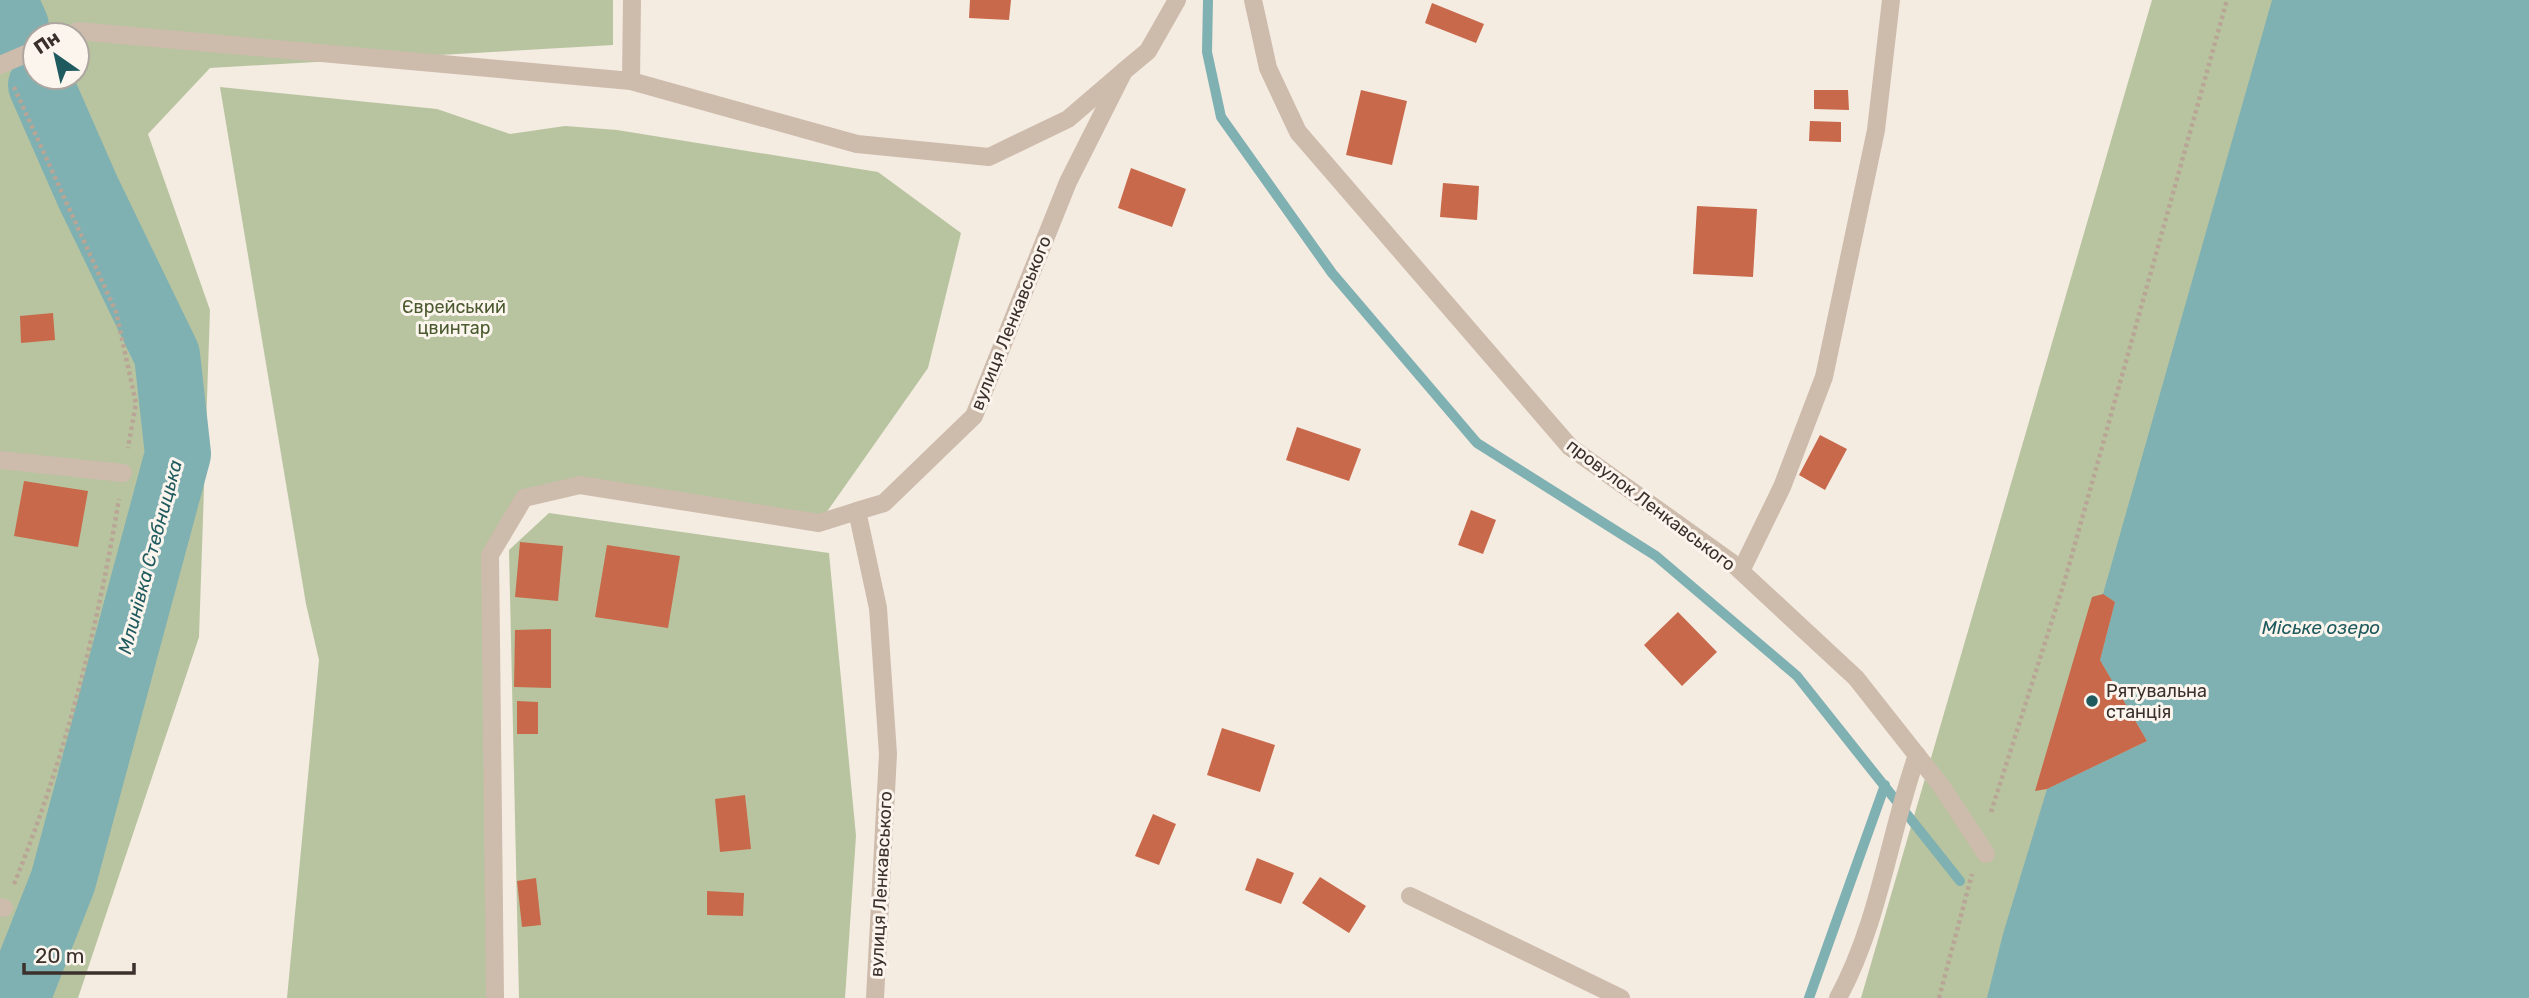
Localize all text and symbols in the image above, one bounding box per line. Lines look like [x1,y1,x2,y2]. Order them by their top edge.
north arrow [21,21,91,91]
text: Пн [29,25,64,59]
street label: вулиця Ленкавського [966,233,1056,413]
park label: Єврейський цвинтар [402,296,506,339]
street label: провулок Ленкавського [1562,434,1740,576]
water label: Млинівка Стебницька [113,457,187,657]
water label: Міське озеро [2262,616,2380,639]
place label: Рятувальна станція [2106,680,2207,723]
marker: Рятувальна станція [2084,693,2100,709]
street label: вулиця Ленкавського [865,791,897,977]
scale bar [24,932,135,976]
text: 20 m [35,943,84,968]

